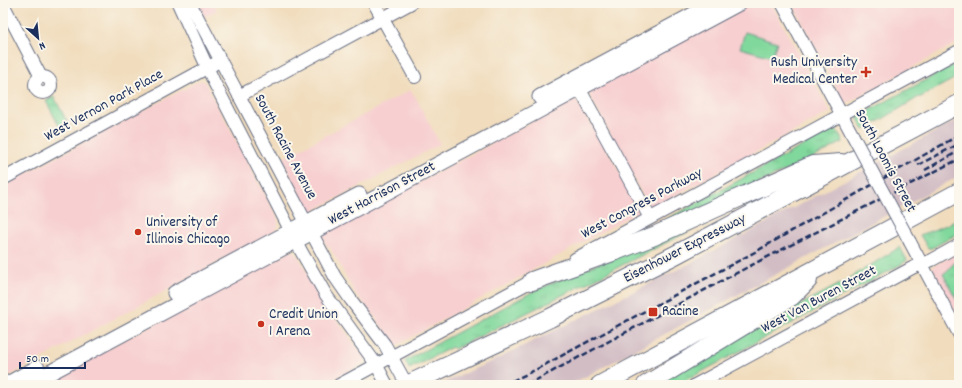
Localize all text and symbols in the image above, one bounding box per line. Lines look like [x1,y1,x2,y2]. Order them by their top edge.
north arrow [18,18,58,58]
text: N [35,37,48,54]
place label: Rush University Medical Center [771,52,858,91]
street label: West Vernon Park Place [41,64,168,148]
marker: Rush University Medical Center [860,66,872,78]
street label: South Racine Avenue [248,90,322,204]
street label: South Loomis Street [848,105,922,217]
street label: West Harrison Street [324,156,440,232]
street label: West Congress Parkway [577,162,707,245]
street label: Eisenhower Expressway [620,208,751,289]
place label: University of Illinois Chicago [146,212,230,251]
marker: University of Illinois Chicago [133,227,143,237]
street label: West Van Buren Street [757,260,881,340]
place label: Racine [662,301,699,323]
place label: Credit Union 1 Arena [269,304,338,343]
marker: Racine [647,306,659,318]
marker: Credit Union 1 Arena [256,319,266,329]
scale bar [20,344,85,370]
text: 50 m [26,351,49,368]

